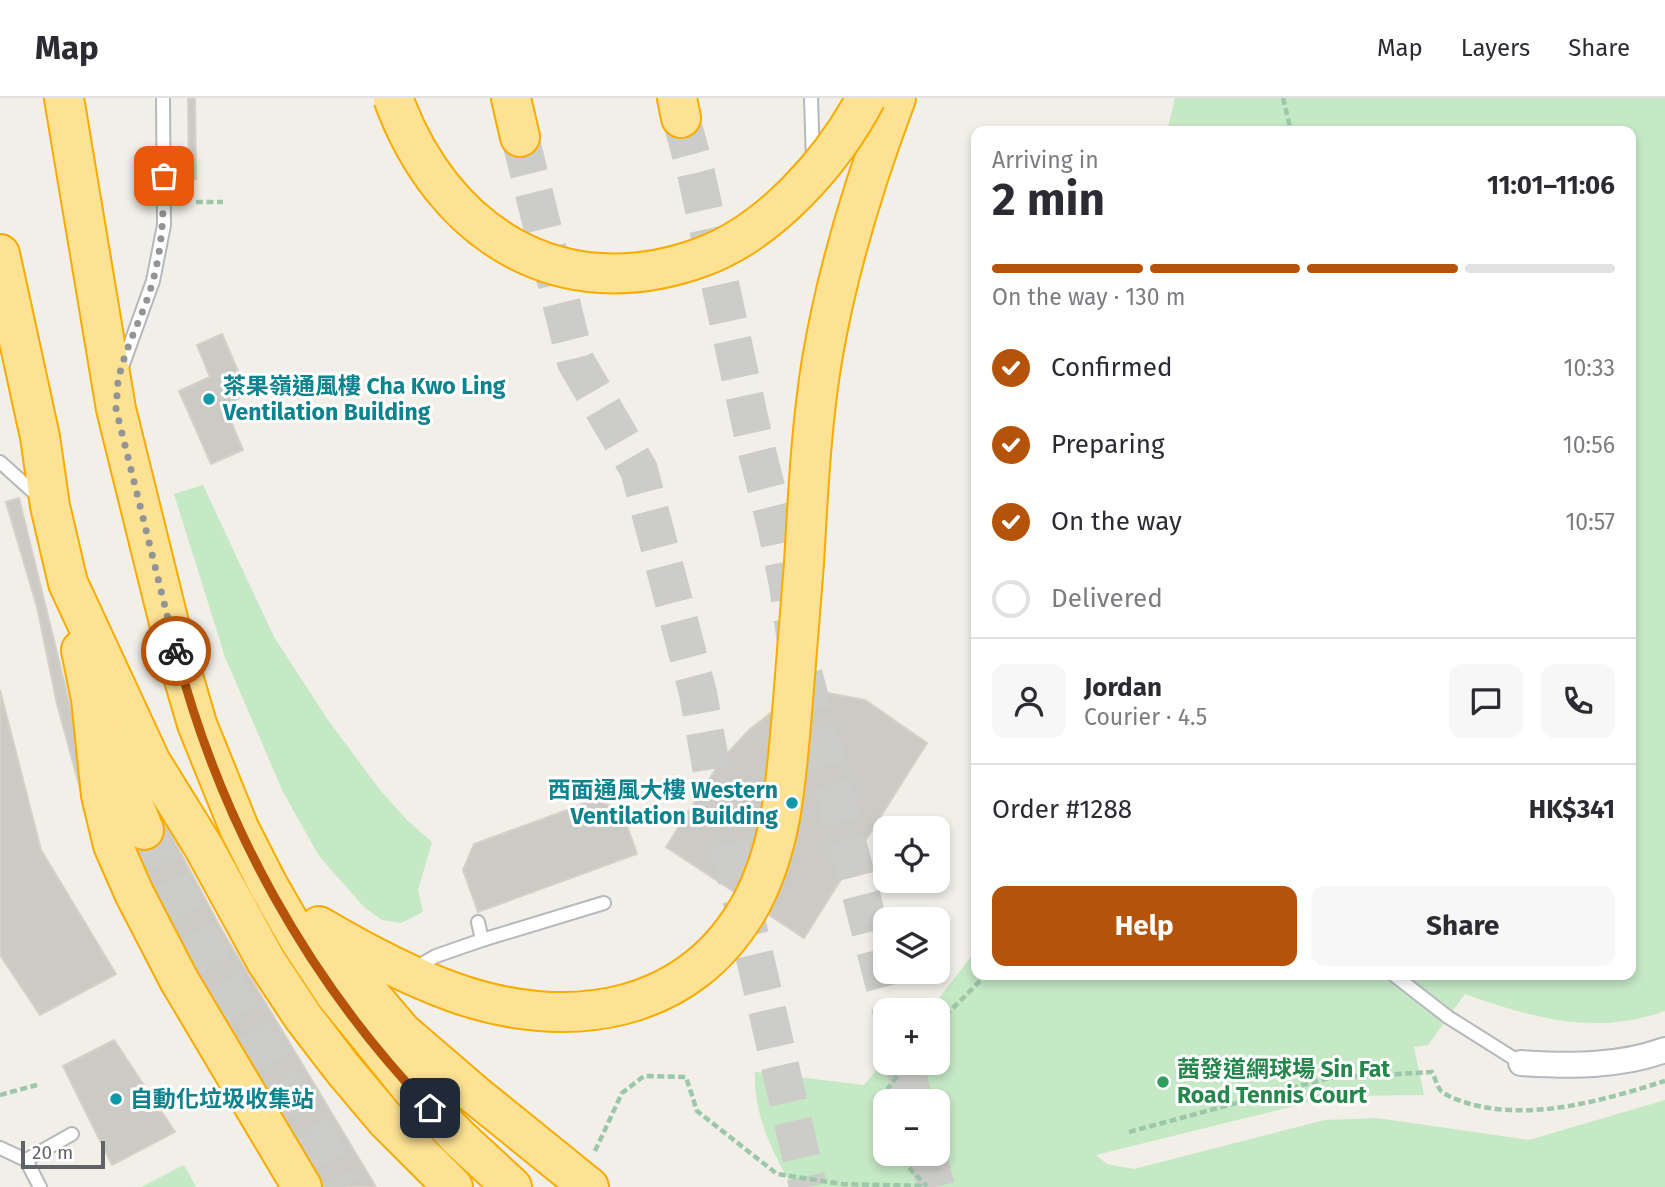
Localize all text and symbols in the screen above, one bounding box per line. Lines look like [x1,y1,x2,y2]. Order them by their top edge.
text: Map [35,28,99,68]
text: Map [1377,34,1423,62]
text: Layers [1461,34,1530,62]
text: Share [1568,34,1630,62]
pin [134,146,194,206]
text: Arriving in [992,146,1099,174]
icon: bag [145,157,183,195]
text: 11:01–11:06 [1487,170,1615,201]
text: 2 min [992,172,1105,227]
text: On the way · 130 m [992,283,1185,311]
icon: check [992,349,1030,387]
text: Confirmed [1051,352,1172,383]
text: 10:33 [1564,354,1615,382]
place label: 茶果嶺通風樓 Cha Kwo Ling Ventilation Building [222,372,506,426]
marker: 茶果嶺通風樓 Cha Kwo Ling Ventilation Building [201,391,217,407]
icon: check [992,426,1030,464]
text: Preparing [1051,429,1164,460]
text: 10:56 [1563,431,1615,459]
icon: check [992,503,1030,541]
text: On the way [1051,506,1182,537]
text: 10:57 [1565,508,1615,536]
text: Delivered [1051,583,1163,614]
courier [141,616,211,686]
icon: bike [157,632,195,670]
button: person [992,664,1066,738]
button: chat [1449,664,1523,738]
button: phone [1541,664,1615,738]
text: Jordan [1084,672,1162,703]
text: Courier · 4.5 [1084,703,1207,731]
place label: 西面通風大樓 Western Ventilation Building [548,776,778,830]
text: Order #1288 [992,794,1132,825]
text: HK$341 [1529,794,1615,825]
marker: 西面通風大樓 Western Ventilation Building [784,795,800,811]
map controls [873,816,950,1166]
button: locate [873,816,950,893]
button: Help [992,886,1297,966]
button: Share [1311,886,1615,966]
button: layers [873,907,950,984]
button: + [873,998,950,1075]
place label: 茜發道網球場 Sin Fat Road Tennis Court [1177,1055,1391,1109]
marker: 茜發道網球場 Sin Fat Road Tennis Court [1155,1074,1171,1090]
pin [400,1078,460,1138]
place label: 自動化垃圾收集站 [130,1085,314,1113]
icon: home [411,1089,449,1127]
button: − [873,1089,950,1166]
marker: 自動化垃圾收集站 [108,1091,124,1107]
scale bar [21,1138,105,1170]
text: 20 m [32,1141,73,1164]

